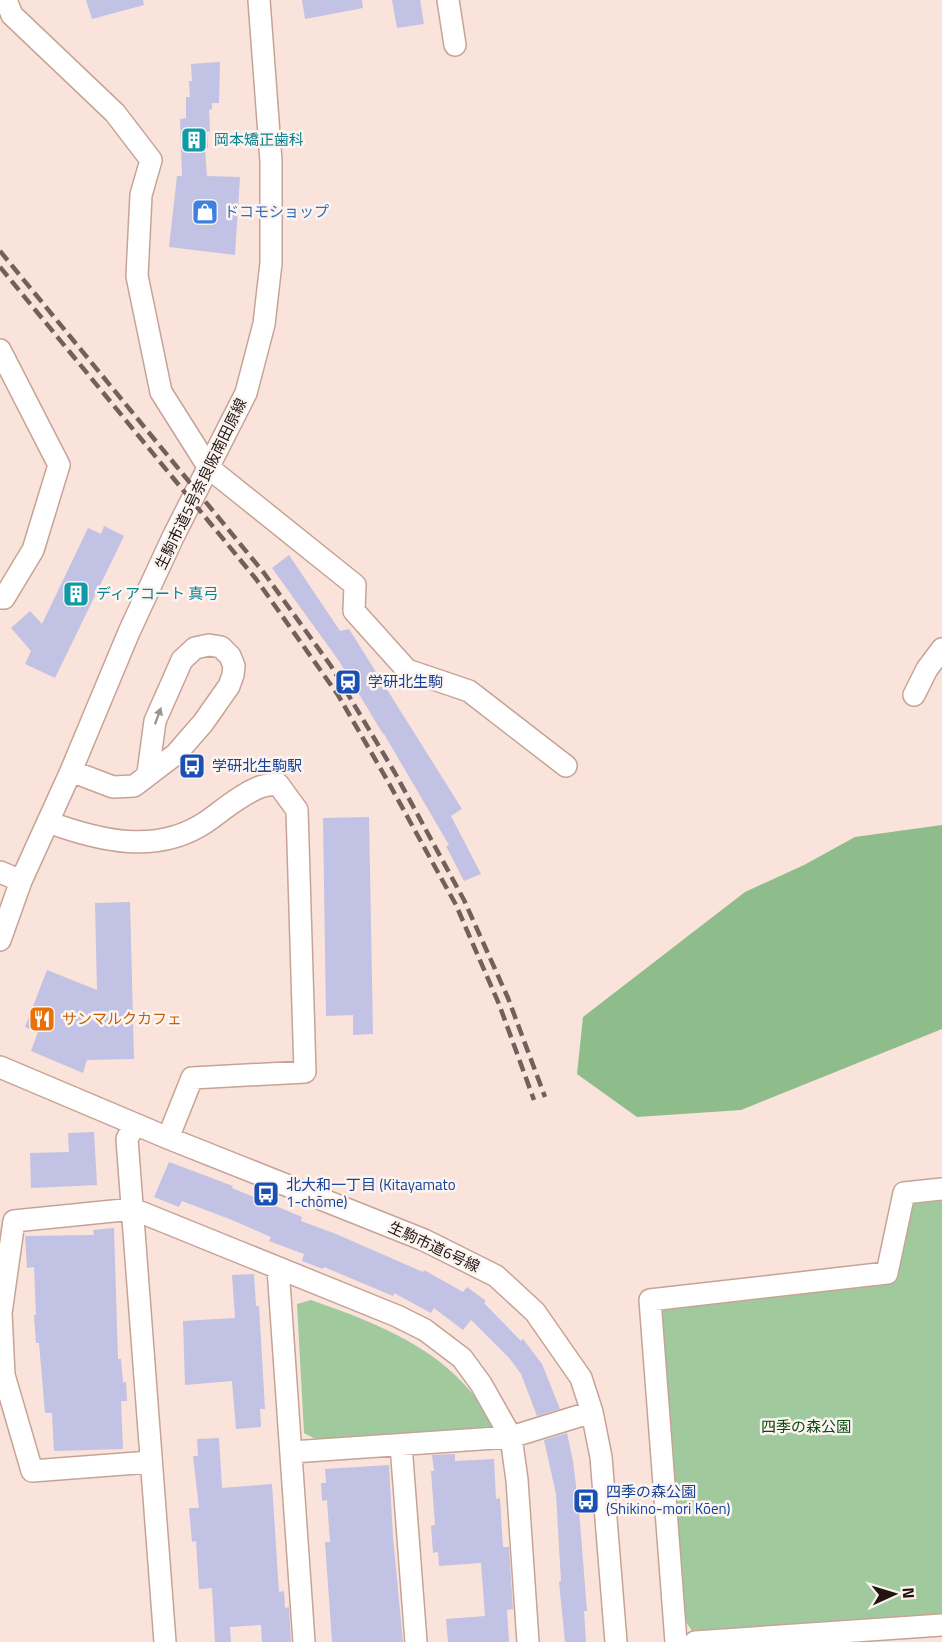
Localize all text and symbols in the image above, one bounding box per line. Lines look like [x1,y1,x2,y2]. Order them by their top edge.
building icon: 岡本矯正歯科 [179,125,209,155]
place label: 岡本矯正歯科 [214,128,304,151]
shop icon: ドコモショップ [190,197,220,227]
place label: ドコモショップ [224,200,329,223]
street label: 生駒市道5号奈良阪南田原線 [149,394,252,573]
building icon: ディアコート 真弓 [61,579,91,609]
place label: ディアコート 真弓 [96,582,218,605]
station icon: 学研北生駒 [333,667,363,697]
place label: 学研北生駒 [368,670,443,693]
one-way arrow [154,707,164,725]
bus stop icon: 学研北生駒駅 [177,751,207,781]
place label: 学研北生駒駅 [212,754,302,777]
restaurant icon: サンマルクカフェ [27,1004,57,1034]
place label: サンマルクカフェ [62,1007,182,1030]
place label: 北大和一丁目 (Kitayamato 1-chōme) [286,1173,456,1213]
bus stop icon: 北大和一丁目 (Kitayamato 1-chōme) [251,1179,281,1209]
street label: 生駒市道6号線 [385,1215,484,1278]
park label: 四季の森公園 [761,1415,851,1438]
place label: 四季の森公園 (Shikino-mori Kōen) [606,1480,731,1520]
bus stop icon: 四季の森公園 (Shikino-mori Kōen) [571,1486,601,1516]
north arrow [864,1564,924,1624]
text: N [897,1587,921,1599]

